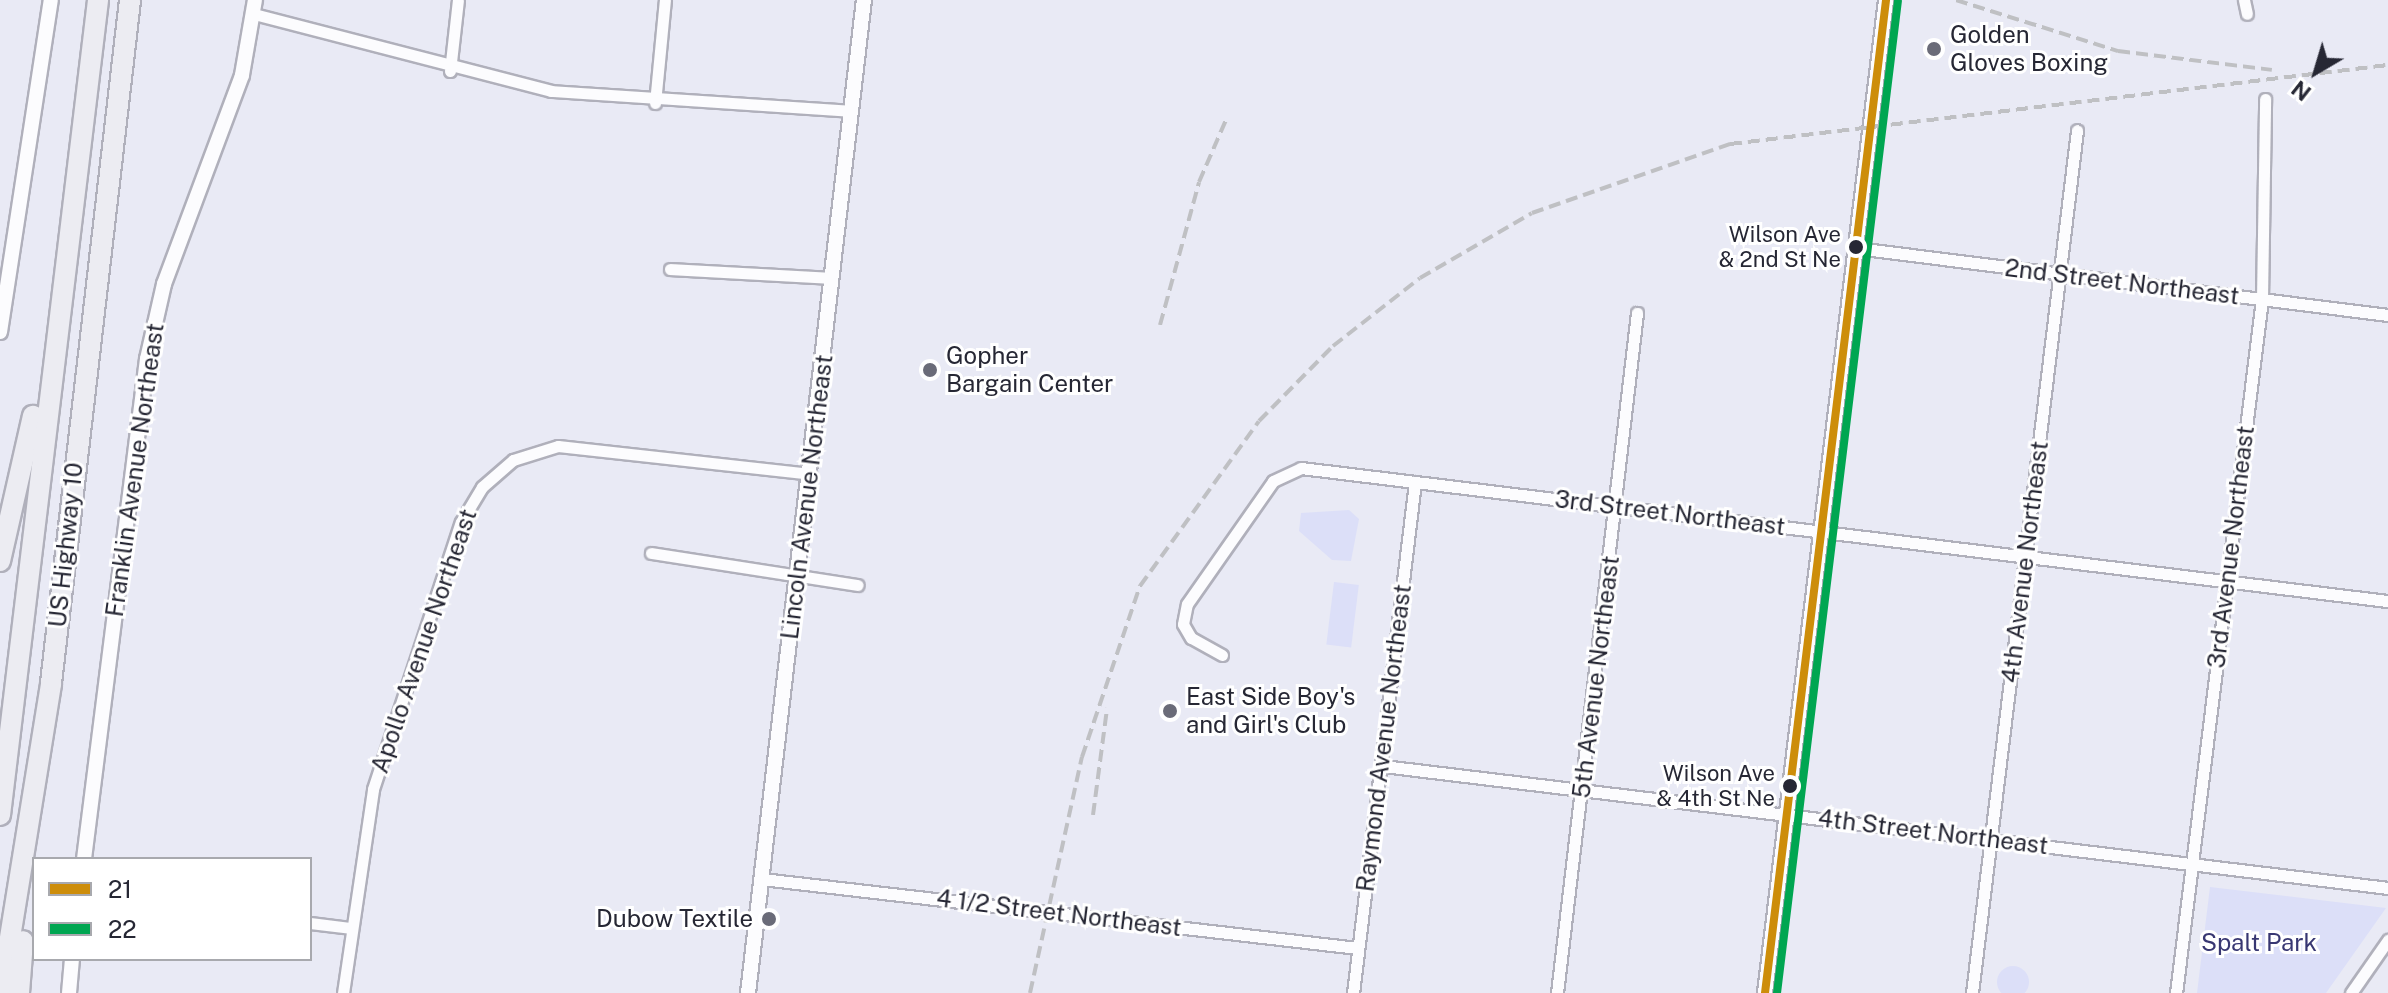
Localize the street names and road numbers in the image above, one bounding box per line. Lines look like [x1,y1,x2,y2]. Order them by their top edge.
street label: 2nd Street Northeast [2003,253,2241,311]
street label: Franklin Avenue Northeast [100,321,170,619]
street label: Lincoln Avenue Northeast [775,353,839,641]
street label: 3rd Avenue Northeast [2202,424,2260,670]
street label: 4th Avenue Northeast [1996,439,2054,685]
street label: US Highway 10 [43,461,89,629]
street label: 3rd Street Northeast [1553,485,1787,541]
street label: Apollo Avenue Northeast [365,505,483,777]
street label: 5th Avenue Northeast [1567,554,1625,800]
street label: Raymond Avenue Northeast [1351,583,1417,893]
street label: 4th Street Northeast [1816,804,2050,860]
street label: 4 1/2 Street Northeast [935,884,1183,942]

